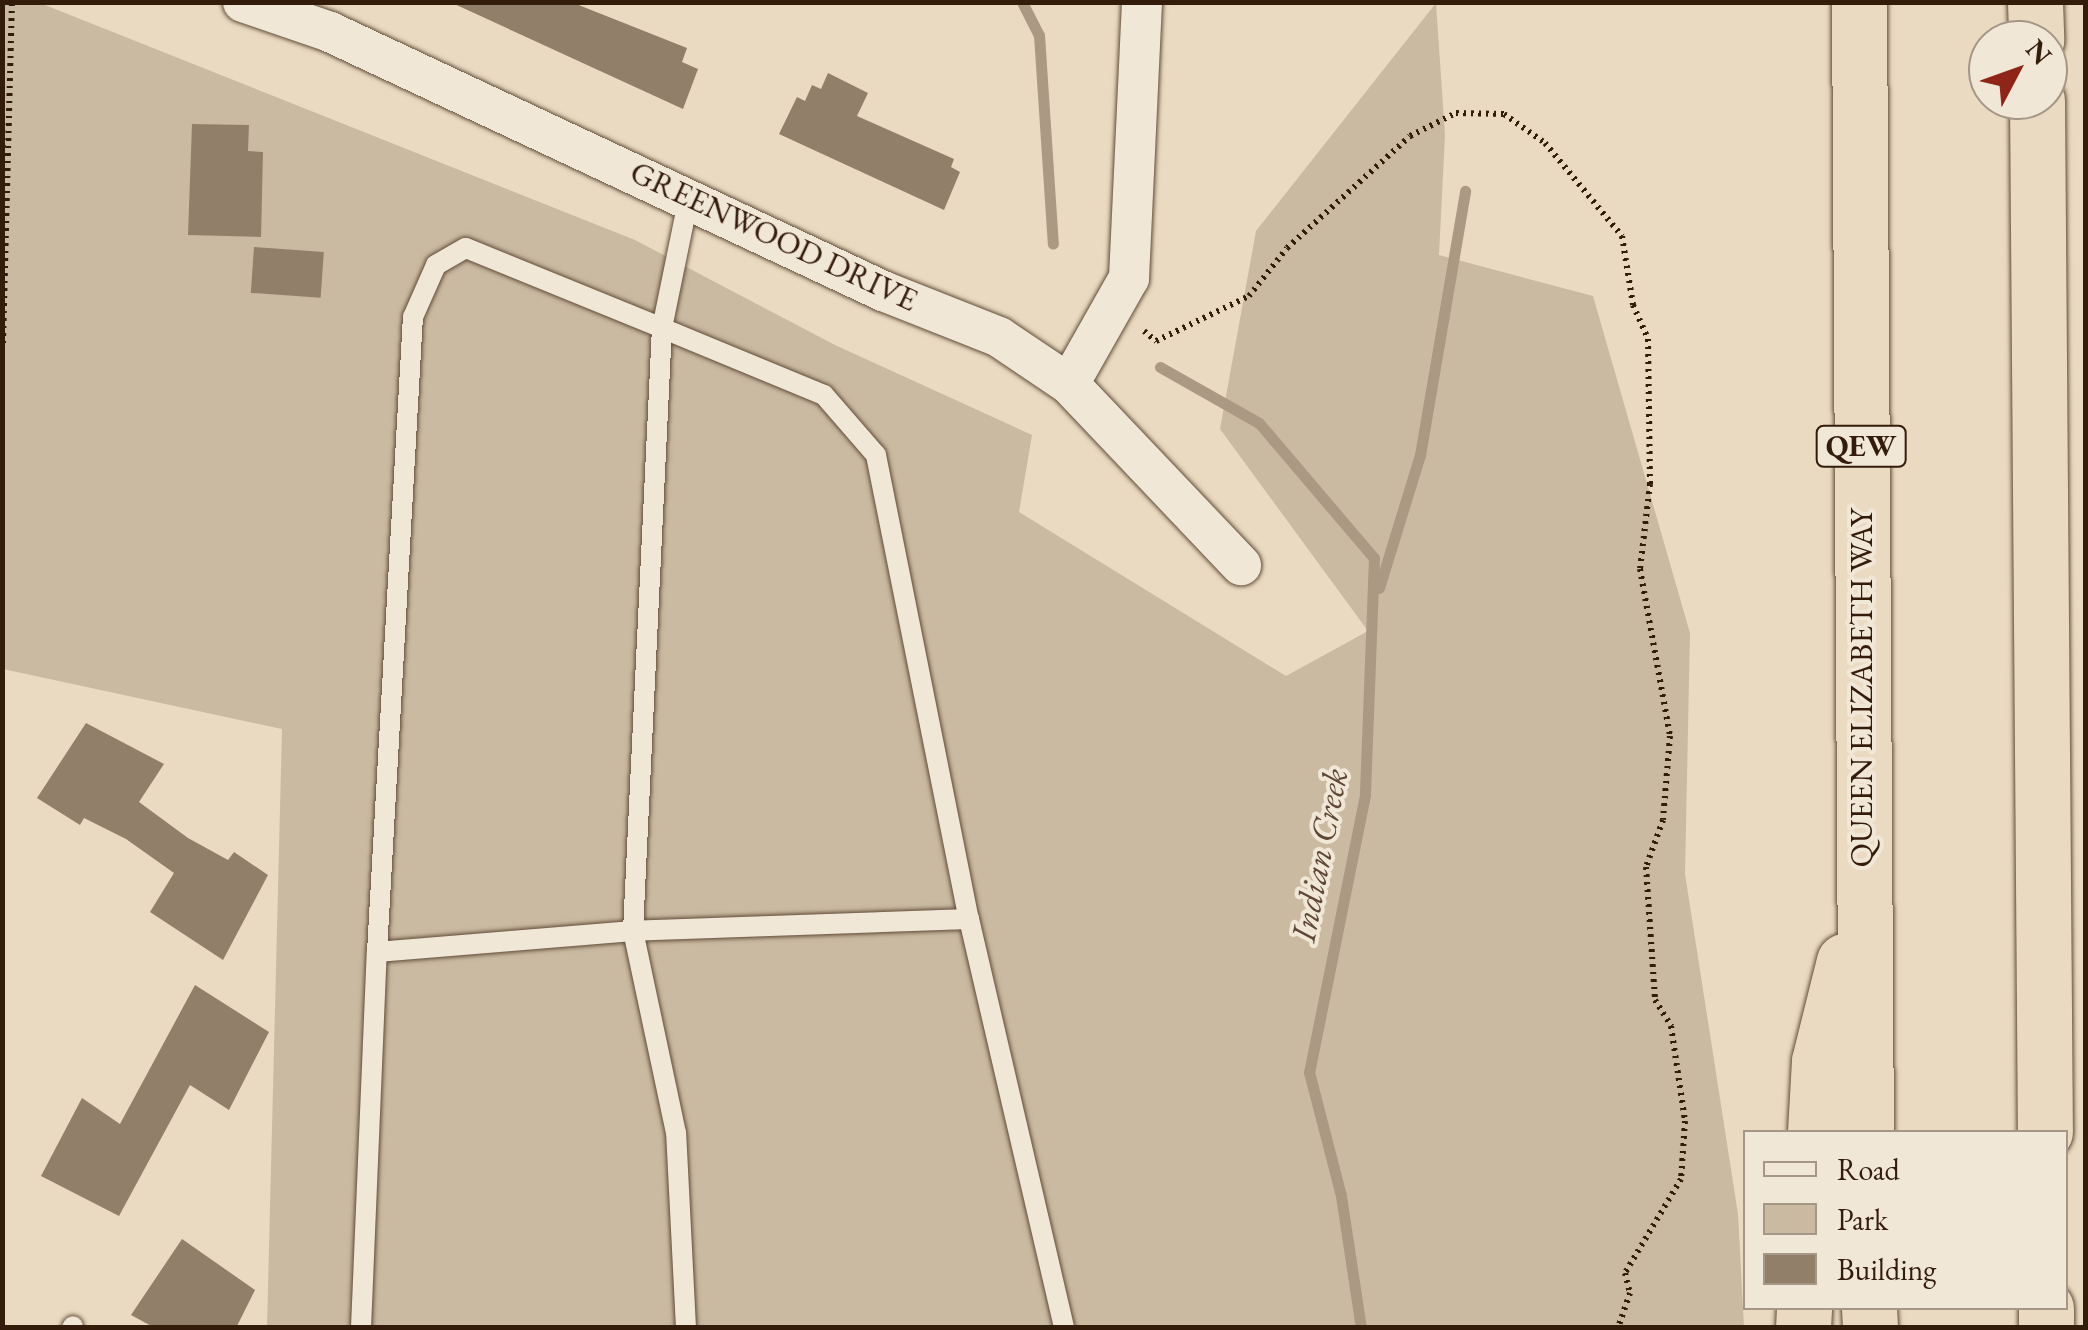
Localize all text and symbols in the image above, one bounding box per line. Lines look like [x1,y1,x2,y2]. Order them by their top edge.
north arrow [1968,20,2068,120]
text: N [2018,31,2060,72]
street label: GREENWOOD DRIVE [624,153,924,319]
road number: QEW [1814,421,1908,471]
street label: QUEEN ELIZABETH WAY [1842,509,1880,867]
water label: Indian Creek [1282,765,1356,945]
legend [1743,1130,2068,1310]
text: Road [1837,1150,1900,1189]
text: Park [1837,1200,1888,1239]
text: Building [1837,1250,1936,1289]

